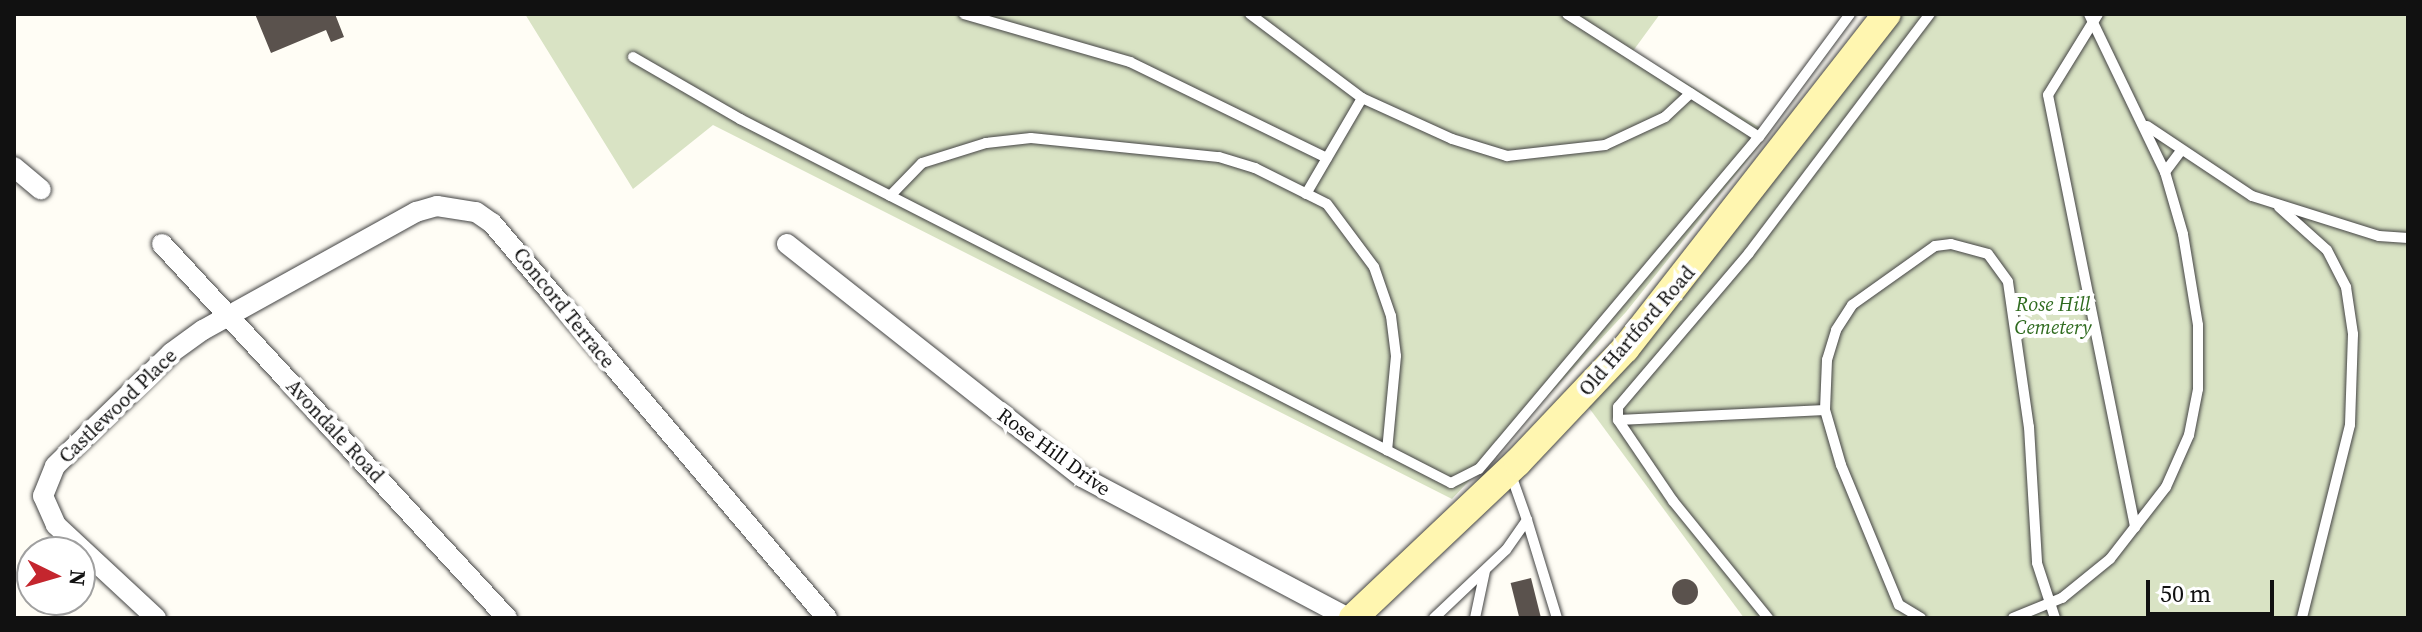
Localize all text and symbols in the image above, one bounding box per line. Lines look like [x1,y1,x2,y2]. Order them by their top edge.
street label: Concord Terrace [508,243,620,373]
street label: Old Hartford Road [1574,261,1700,401]
park label: Rose Hill Cemetery [2015,293,2091,340]
street label: Castlewood Place [54,344,182,468]
street label: Avondale Road [281,374,389,488]
street label: Rose Hill Drive [993,403,1115,501]
north arrow [16,536,96,616]
scale bar [2150,564,2278,614]
text: N [62,569,94,587]
text: 50 m [2160,577,2211,610]

